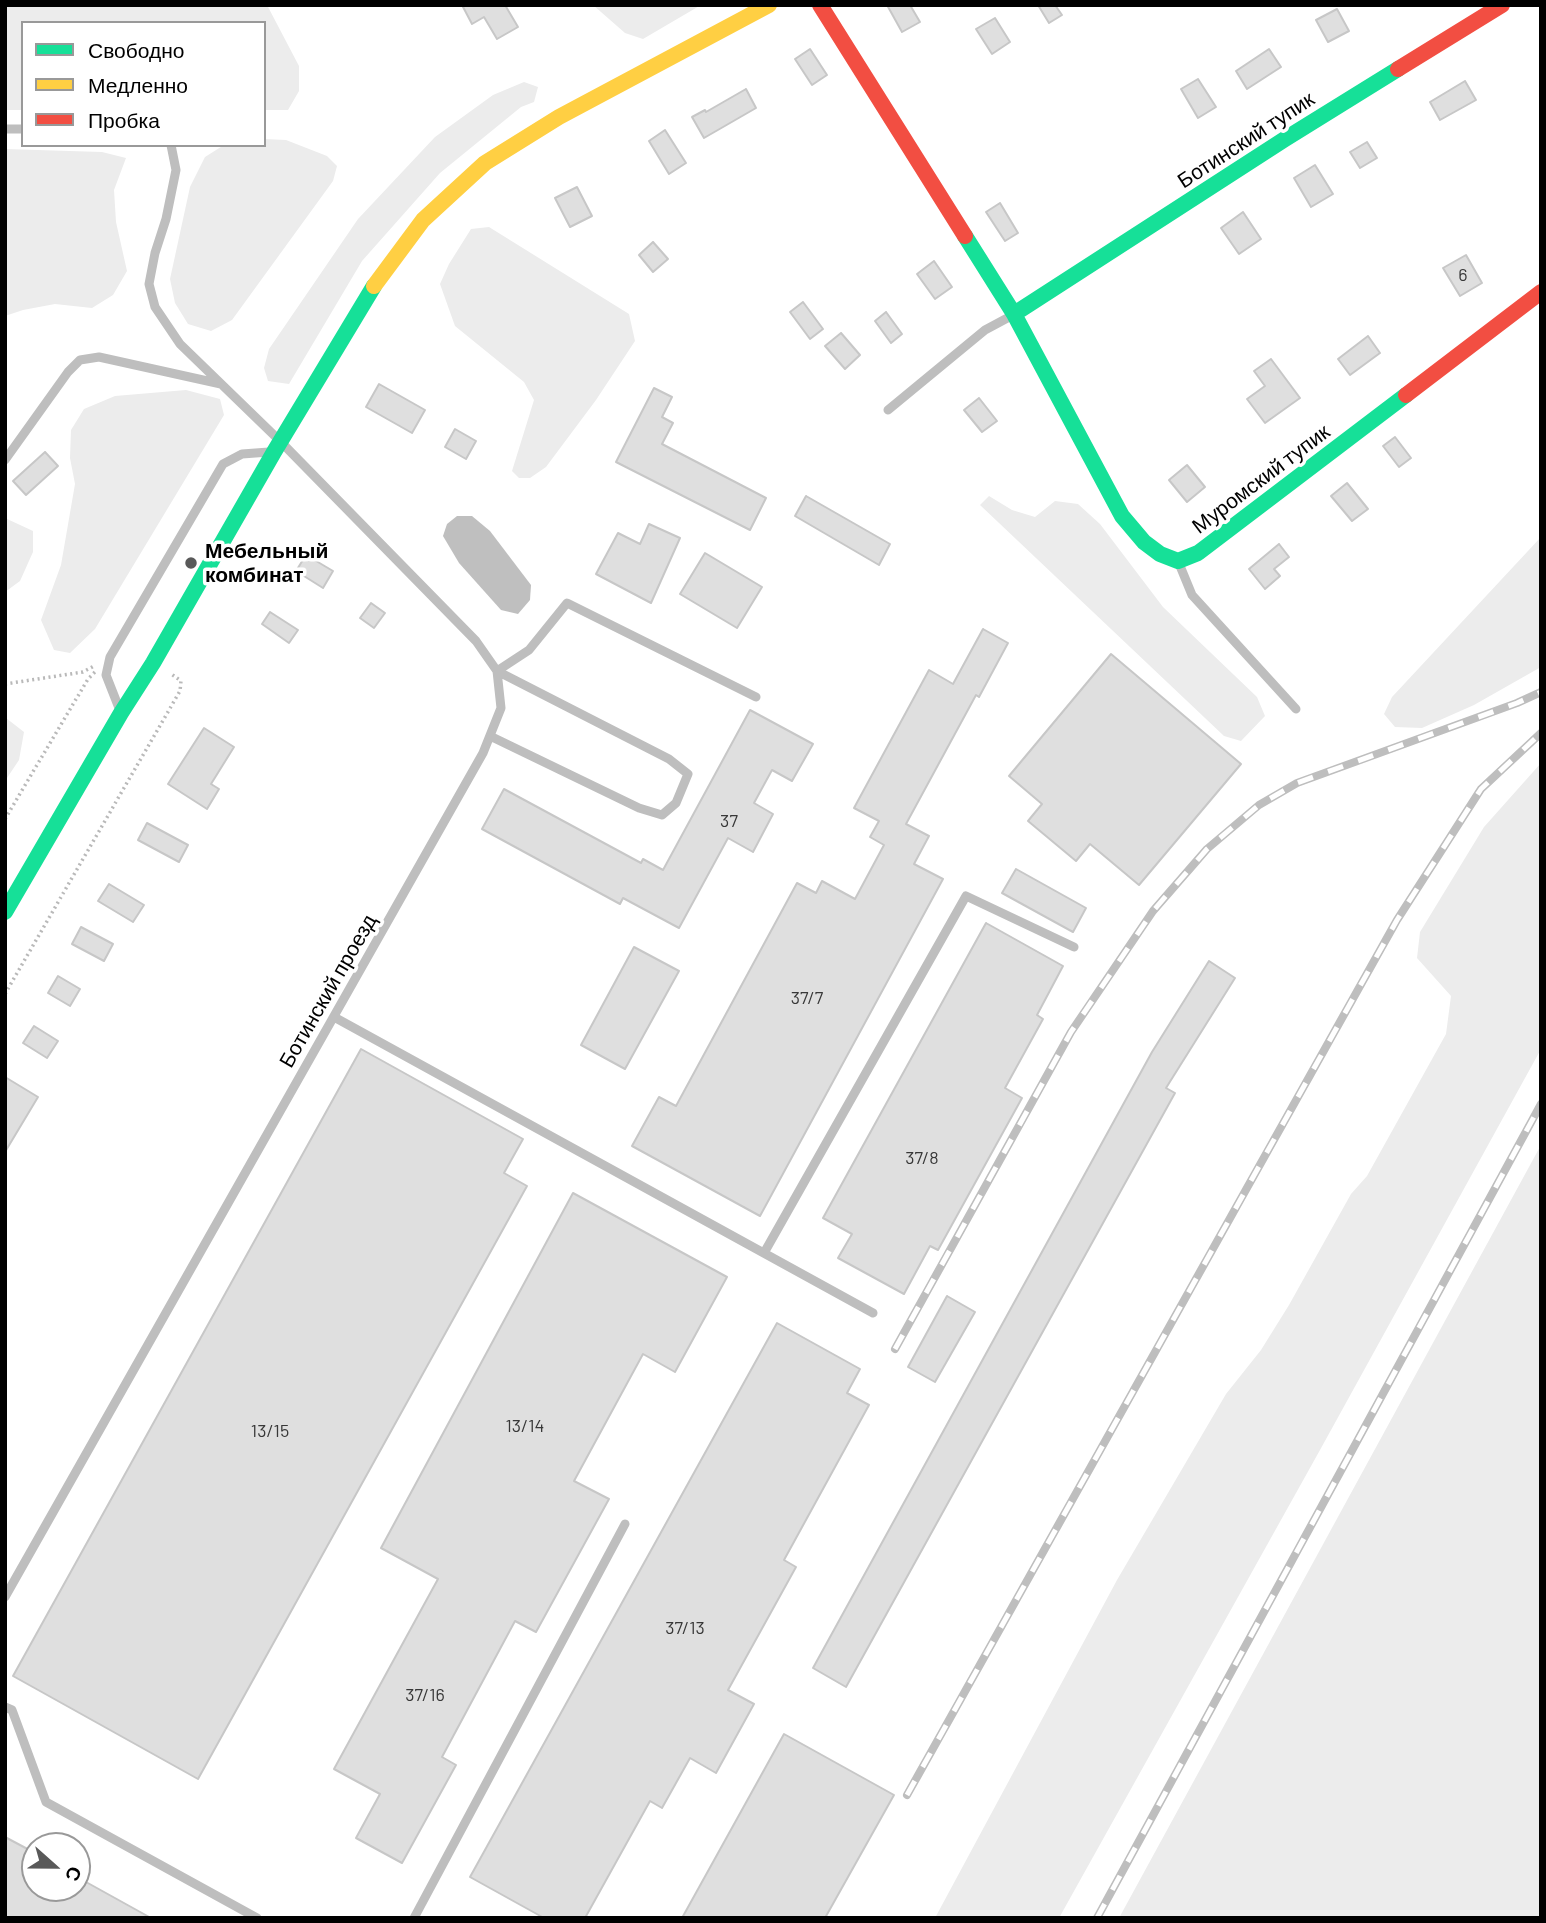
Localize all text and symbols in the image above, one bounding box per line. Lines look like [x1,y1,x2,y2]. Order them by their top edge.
legend [21,21,266,147]
text: Свободно [88,37,185,62]
text: Медленно [88,72,188,97]
street label: Ботинский тупик [1173,86,1319,194]
text: Пробка [88,107,160,132]
house number: 6 [1458,264,1468,286]
street label: Муромский тупик [1187,419,1335,539]
place label: Мебельный комбинат [205,538,328,588]
marker: Мебельный комбинат [183,555,199,571]
house number: 37 [720,810,738,832]
street label: Ботинский проезд [274,910,382,1072]
house number: 37/7 [791,987,823,1009]
house number: 37/8 [905,1147,939,1169]
house number: 13/14 [506,1415,544,1437]
house number: 13/15 [251,1420,289,1442]
house number: 37/13 [665,1617,705,1639]
house number: 37/16 [405,1684,445,1706]
north arrow [21,1832,91,1902]
text: С [61,1863,87,1885]

